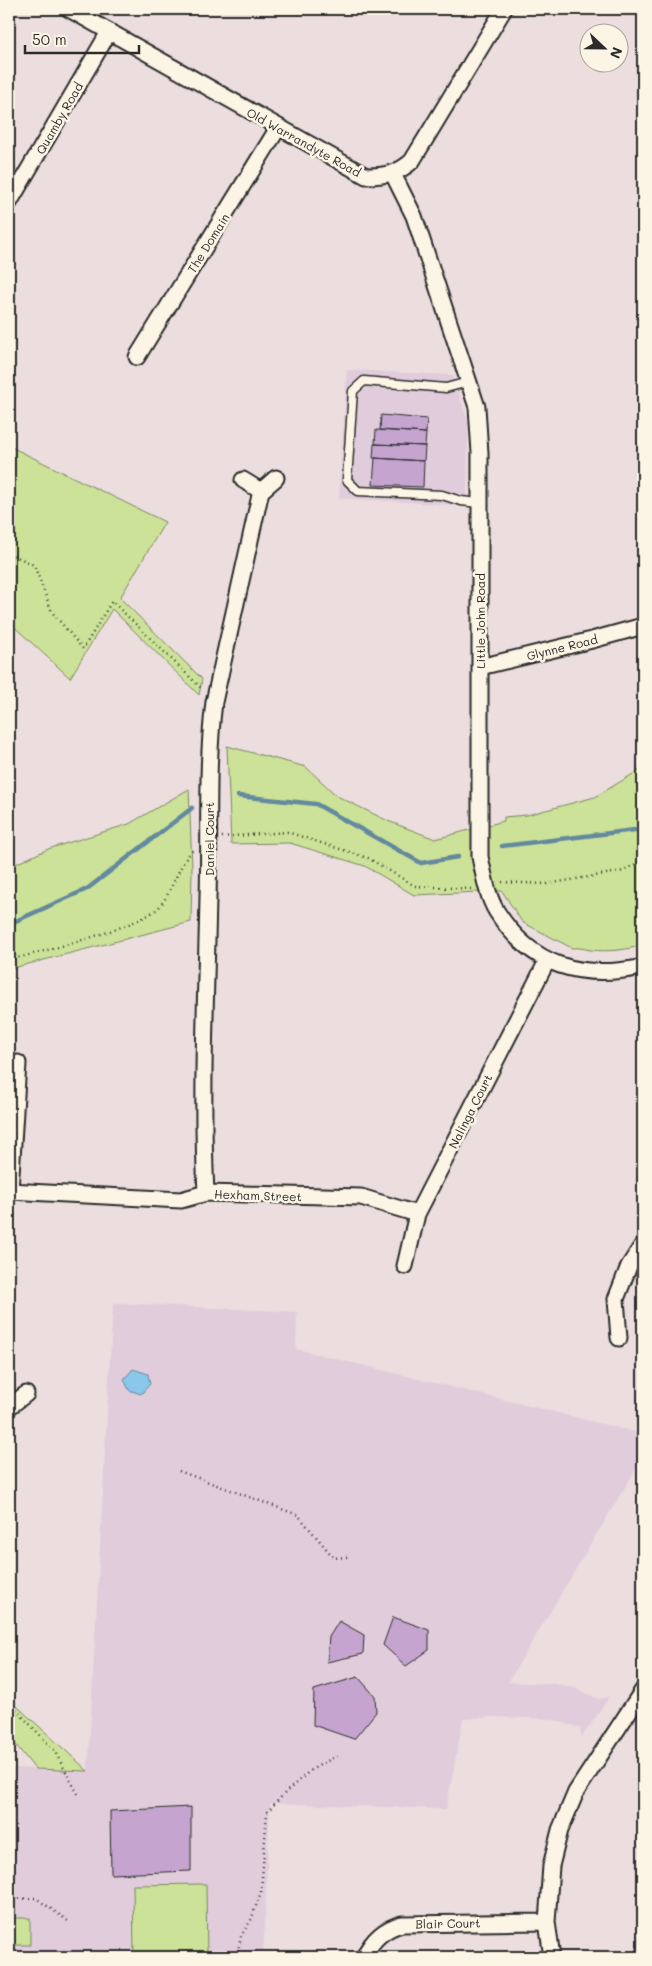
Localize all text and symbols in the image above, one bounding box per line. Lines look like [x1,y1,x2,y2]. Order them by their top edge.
scale bar [25,22,139,54]
north arrow [580,22,630,72]
text: 50 m [32,29,67,49]
text: N [606,45,627,62]
street label: Quamby Road [32,79,86,157]
street label: Old Warrandyte Road [244,104,364,180]
street label: The Domain [183,210,233,276]
street label: Little John Road [472,573,488,669]
street label: Glynne Road [525,630,600,664]
street label: Daniel Court [201,802,217,876]
street label: Nalinga Court [444,1071,496,1151]
street label: Hexham Street [214,1185,302,1205]
street label: Blair Court [415,1914,481,1932]

